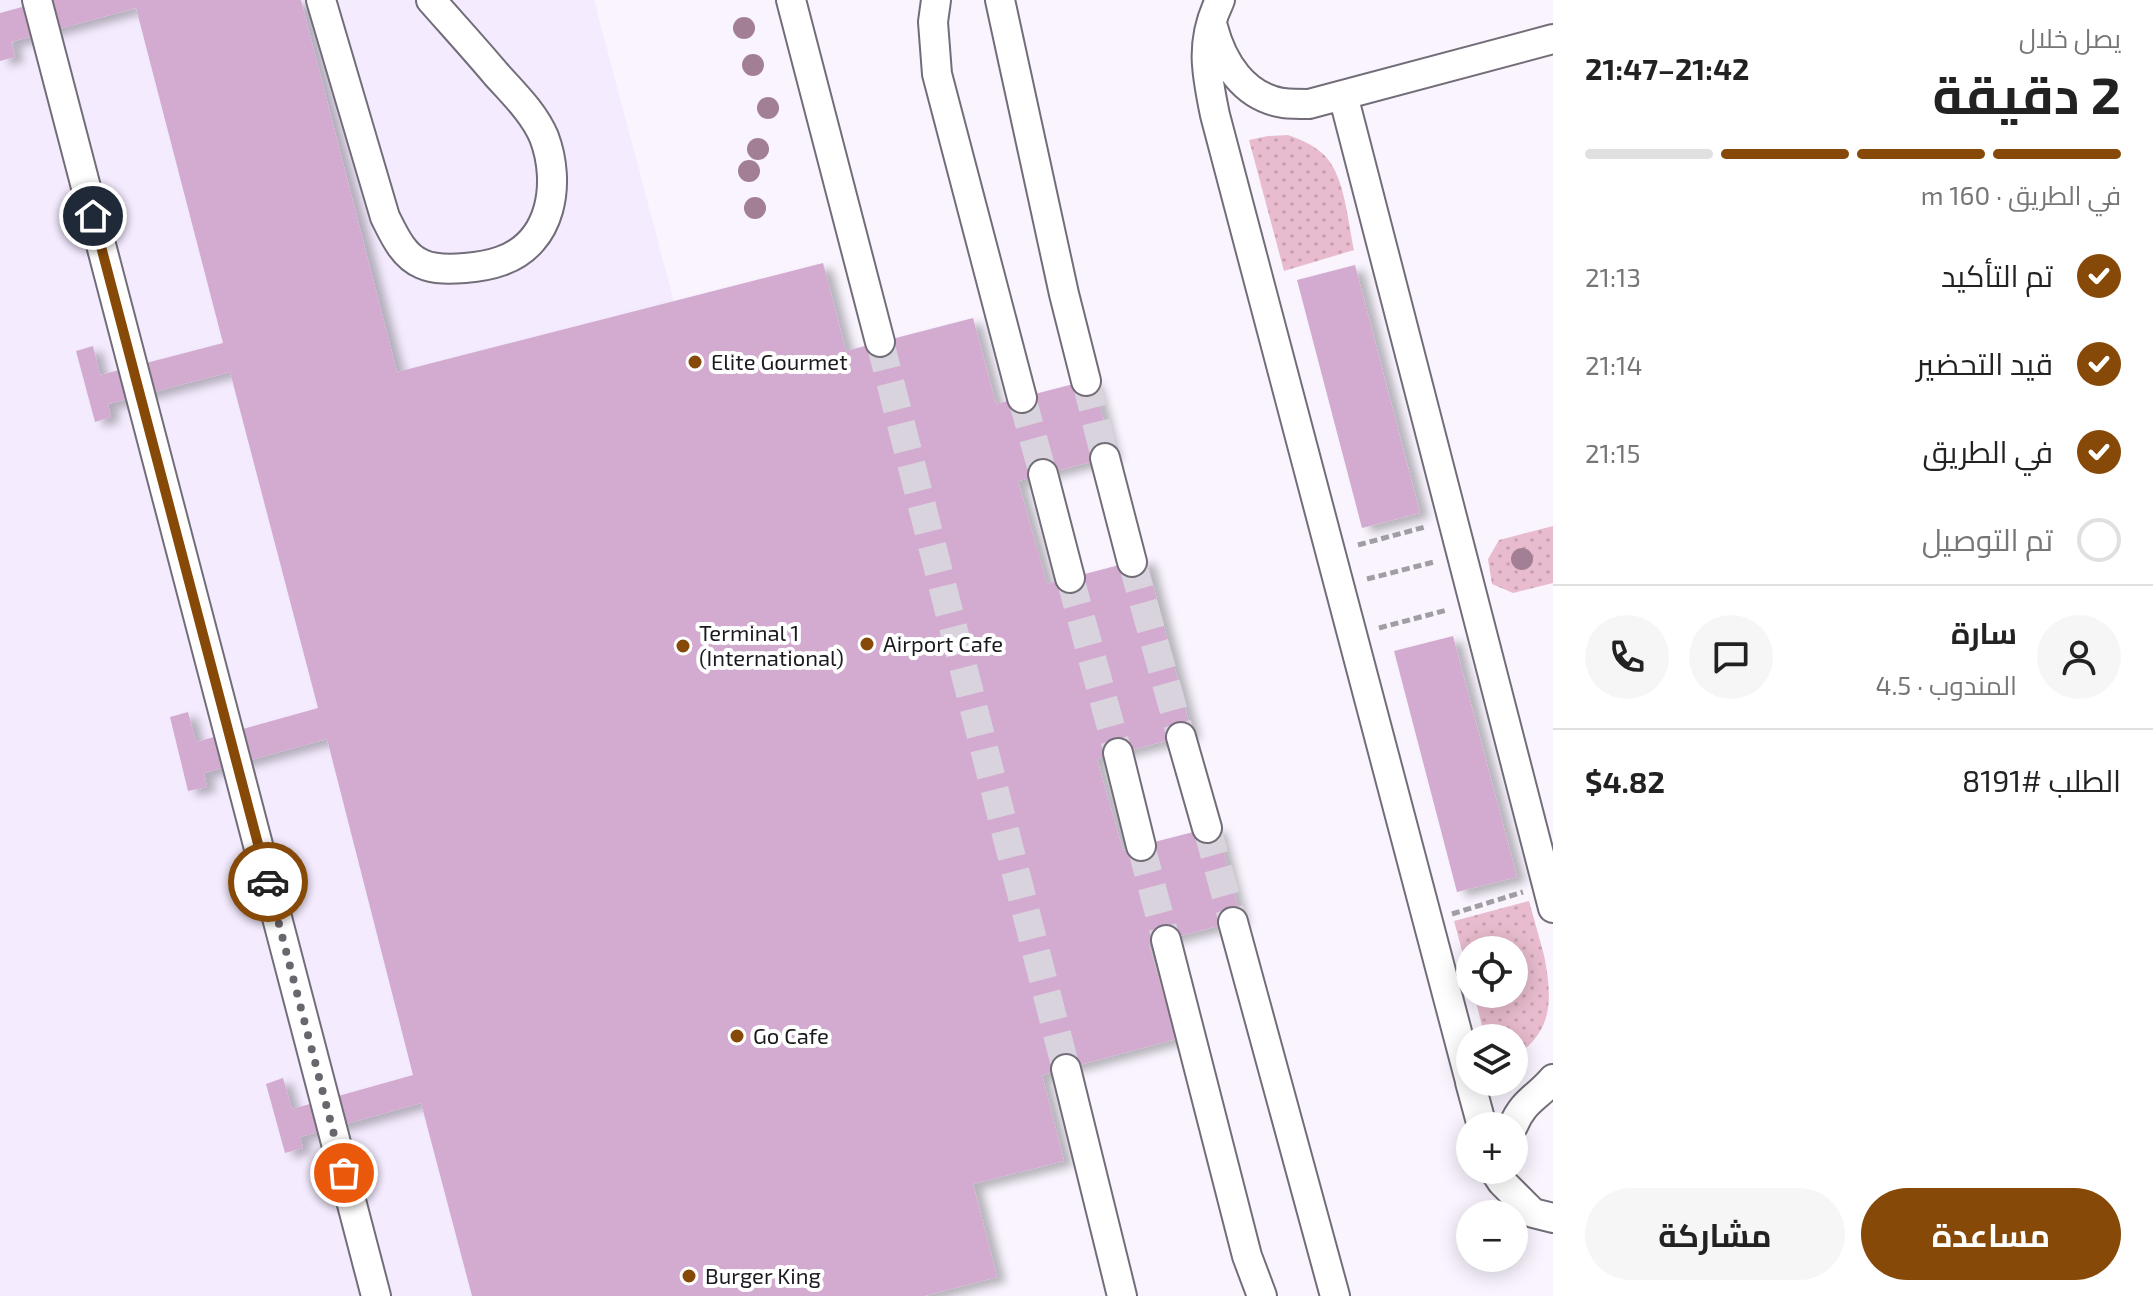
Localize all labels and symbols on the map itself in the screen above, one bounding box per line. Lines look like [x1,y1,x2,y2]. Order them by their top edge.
pin [59,182,127,250]
place label: Elite Gourmet [711,348,848,374]
marker: Elite Gourmet [686,353,704,371]
place label: Terminal 1 (International) [699,619,844,670]
place label: Airport Cafe [883,630,1003,656]
marker: Airport Cafe [858,635,876,653]
marker: Terminal 1 (International) [674,637,692,655]
courier [228,842,308,922]
place label: Go Cafe [753,1022,829,1048]
marker: Go Cafe [728,1027,746,1045]
pin [310,1139,378,1207]
place label: Burger King [705,1262,821,1288]
marker: Burger King [680,1267,698,1285]

